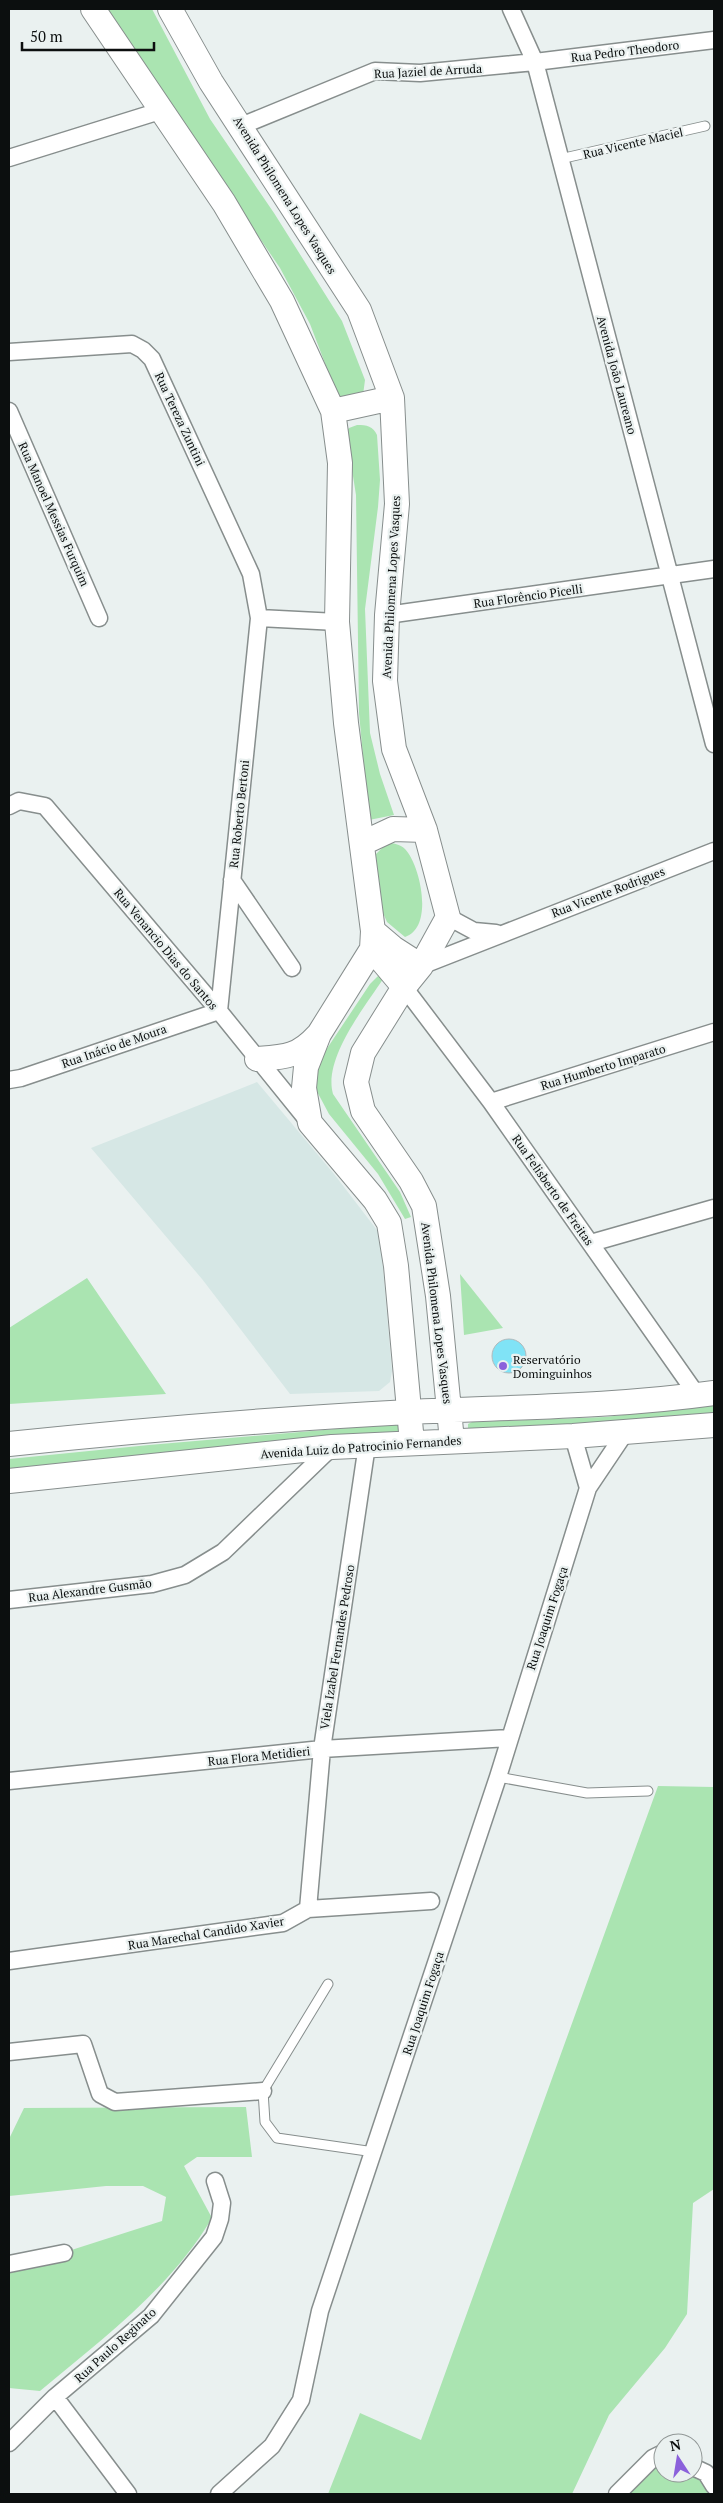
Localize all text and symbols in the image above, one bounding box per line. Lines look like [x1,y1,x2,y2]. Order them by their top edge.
scale bar [22,20,155,52]
text: 50 m [30,26,63,46]
street label: Rua Pedro Theodoro [570,37,680,65]
street label: Rua Jaziel de Arruda [374,61,482,81]
street label: Avenida Philomena Lopes Vasques [230,113,340,277]
street label: Rua Vicente Maciel [581,124,685,162]
street label: Avenida João Laureano [594,314,640,436]
street label: Rua Tereza Zuntini [152,370,208,469]
street label: Rua Manoel Messias Furquim [15,440,93,589]
street label: Avenida Philomena Lopes Vasques [379,495,403,679]
street label: Rua Florêncio Picelli [473,581,584,611]
street label: Rua Roberto Bertoni [226,759,252,869]
street label: Rua Vicente Rodrigues [549,863,667,921]
street label: Rua Venancio Dias do Santos [111,885,221,1013]
street label: Rua Inácio de Moura [60,1021,168,1071]
street label: Rua Humberto Imparato [539,1041,668,1093]
street label: Rua Felisberto de Freitas [509,1132,597,1248]
street label: Avenida Philomena Lopes Vasques [418,1221,456,1405]
place label: Reservatório Dominguinhos [513,1352,592,1381]
marker: Reservatório Dominguinhos [497,1360,509,1372]
street label: Avenida Luiz do Patrocinio Fernandes [260,1432,462,1462]
street label: Viela Izabel Fernandes Pedroso [317,1563,357,1730]
street label: Rua Joaquim Fogaça [523,1564,571,1672]
street label: Rua Alexandre Gusmão [28,1575,153,1605]
street label: Rua Flora Metidieri [207,1743,311,1769]
street label: Rua Marechal Candido Xavier [127,1913,285,1953]
street label: Rua Joaquim Fogaça [399,1949,447,2057]
street label: Rua Paulo Reginato [71,2304,159,2386]
north arrow [653,2433,703,2483]
text: N [668,2434,683,2455]

